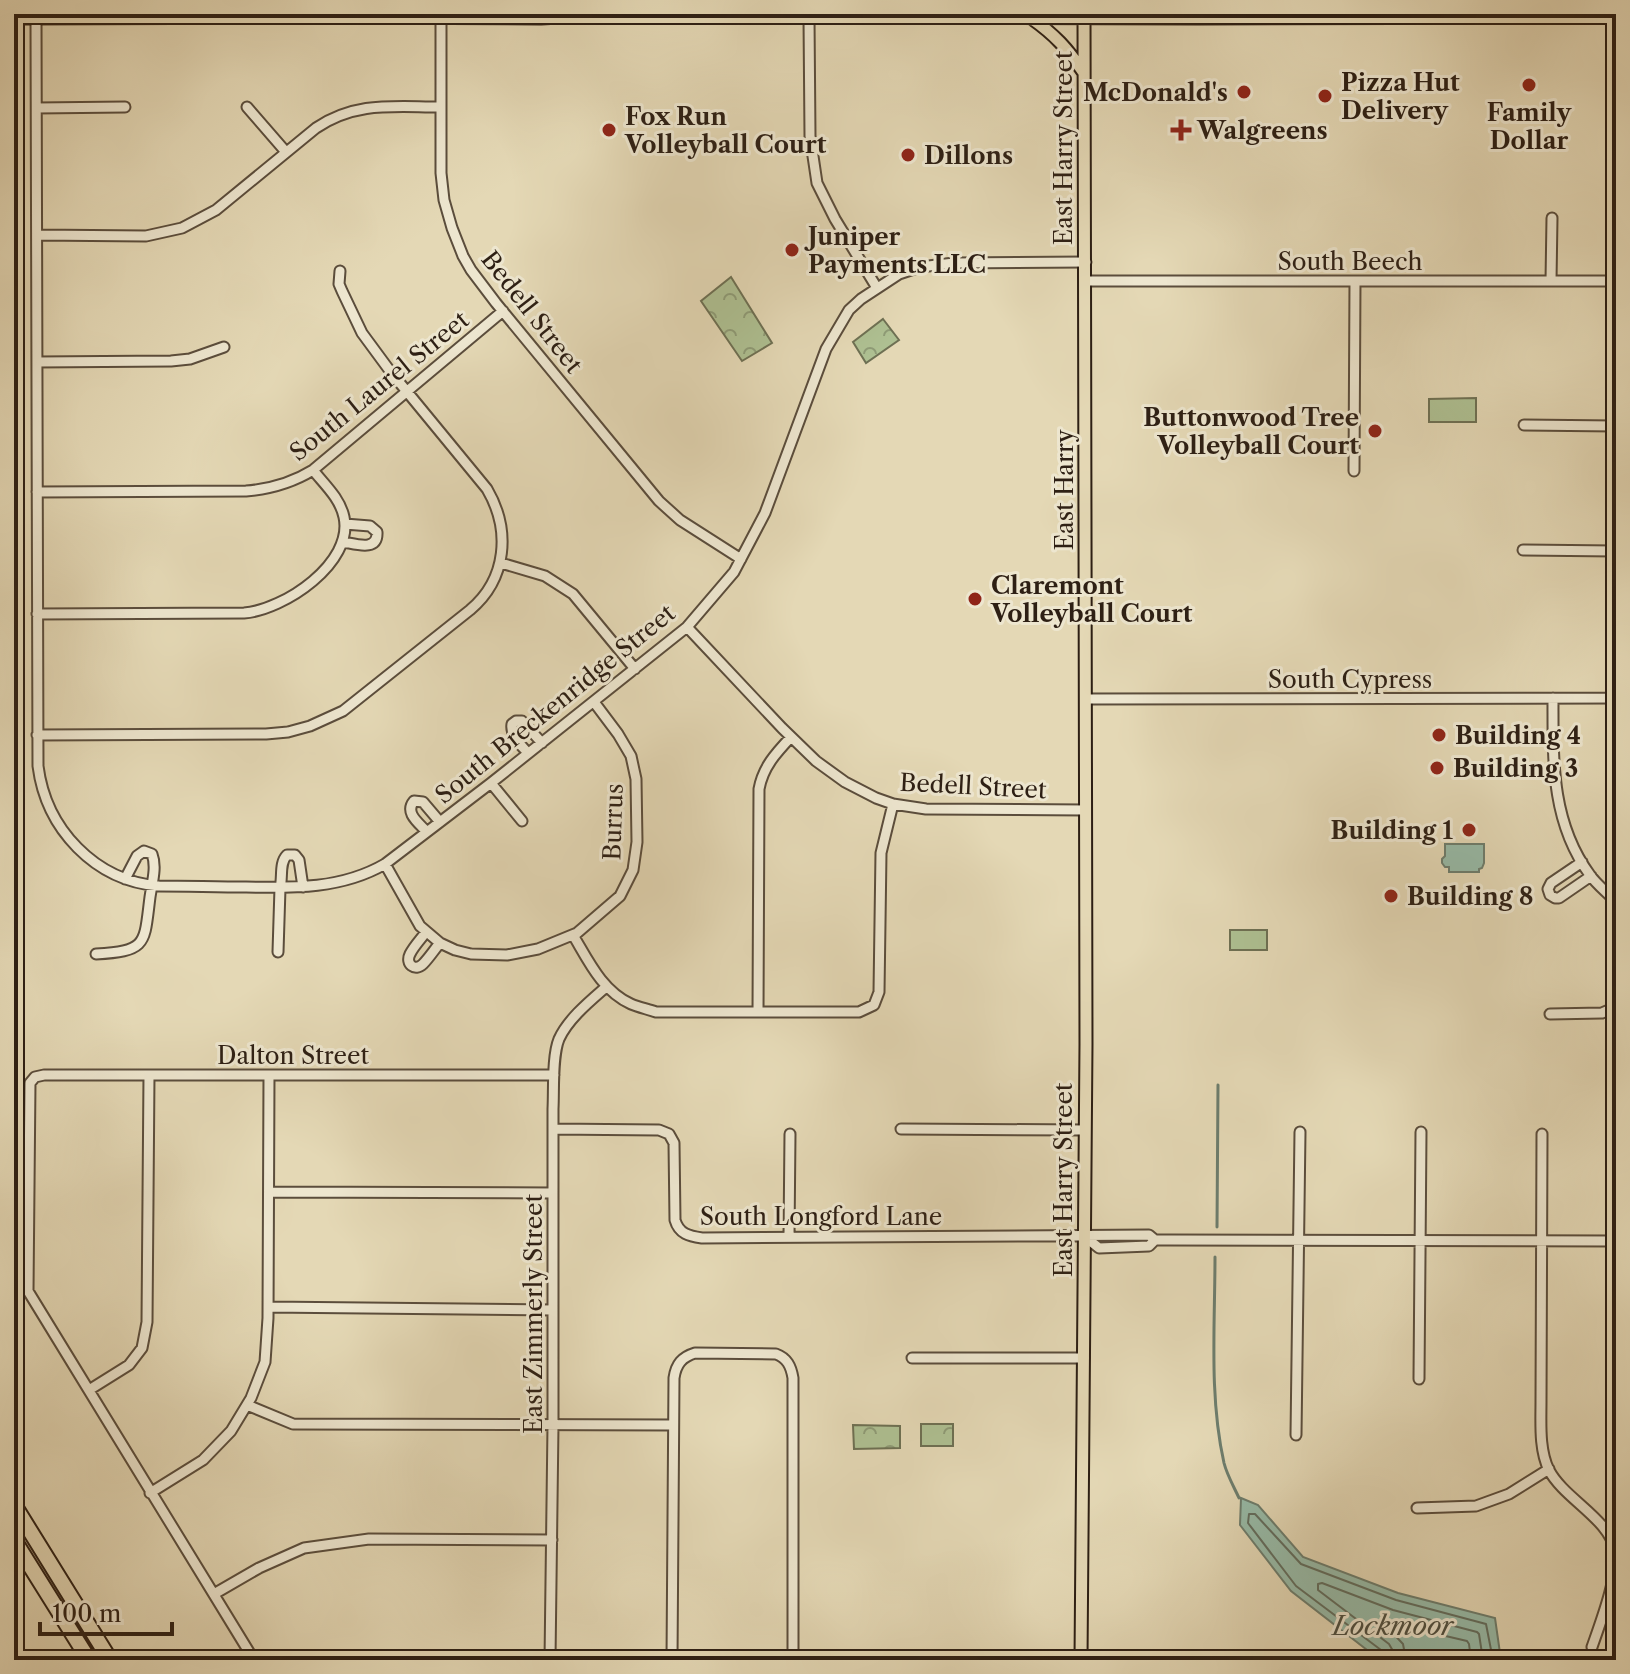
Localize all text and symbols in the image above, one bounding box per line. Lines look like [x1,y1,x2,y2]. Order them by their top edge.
street label: East Harry Street [1049,50,1078,245]
place label: Pizza Hut Delivery [1341,68,1460,125]
marker: Family Dollar [1520,76,1538,94]
place label: McDonald's [1083,78,1228,107]
marker: McDonald's [1235,83,1253,101]
marker: Pizza Hut Delivery [1316,87,1334,105]
place label: Family Dollar [1487,98,1573,155]
place label: Fox Run Volleyball Court [624,102,827,159]
place label: Walgreens [1196,116,1328,145]
marker: Fox Run Volleyball Court [600,121,618,139]
marker: Walgreens [1172,121,1190,139]
place label: Dillons [924,141,1013,170]
marker: Dillons [899,146,917,164]
place label: Juniper Payments LLC [804,222,986,279]
marker: Juniper Payments LLC [783,241,801,259]
street label: Bedell Street [475,245,589,379]
street label: South Beech [1277,247,1423,276]
street label: South Laurel Street [284,305,475,467]
place label: Buttonwood Tree Volleyball Court [1143,403,1359,460]
marker: Buttonwood Tree Volleyball Court [1366,422,1384,440]
street label: East Harry [1050,429,1079,551]
place label: Claremont Volleyball Court [990,571,1193,628]
marker: Claremont Volleyball Court [966,590,984,608]
street label: South Breckenridge Street [429,598,681,810]
street label: South Cypress [1268,665,1432,694]
place label: Building 4 [1455,721,1581,750]
marker: Building 4 [1430,726,1448,744]
place label: Building 3 [1453,754,1578,783]
marker: Building 3 [1428,759,1446,777]
street label: Bedell Street [899,768,1048,804]
street label: Burrus [597,783,629,861]
place label: Building 1 [1331,816,1453,845]
marker: Building 1 [1460,821,1478,839]
place label: Building 8 [1407,882,1533,911]
marker: Building 8 [1382,887,1400,905]
street label: Dalton Street [217,1041,369,1070]
street label: East Harry Street [1049,1082,1078,1277]
street label: East Zimmerly Street [519,1193,548,1434]
street label: South Longford Lane [700,1202,942,1231]
scale bar [40,1586,172,1636]
text: 100 m [52,1599,121,1628]
water label: Lockmoor [1331,1610,1455,1642]

